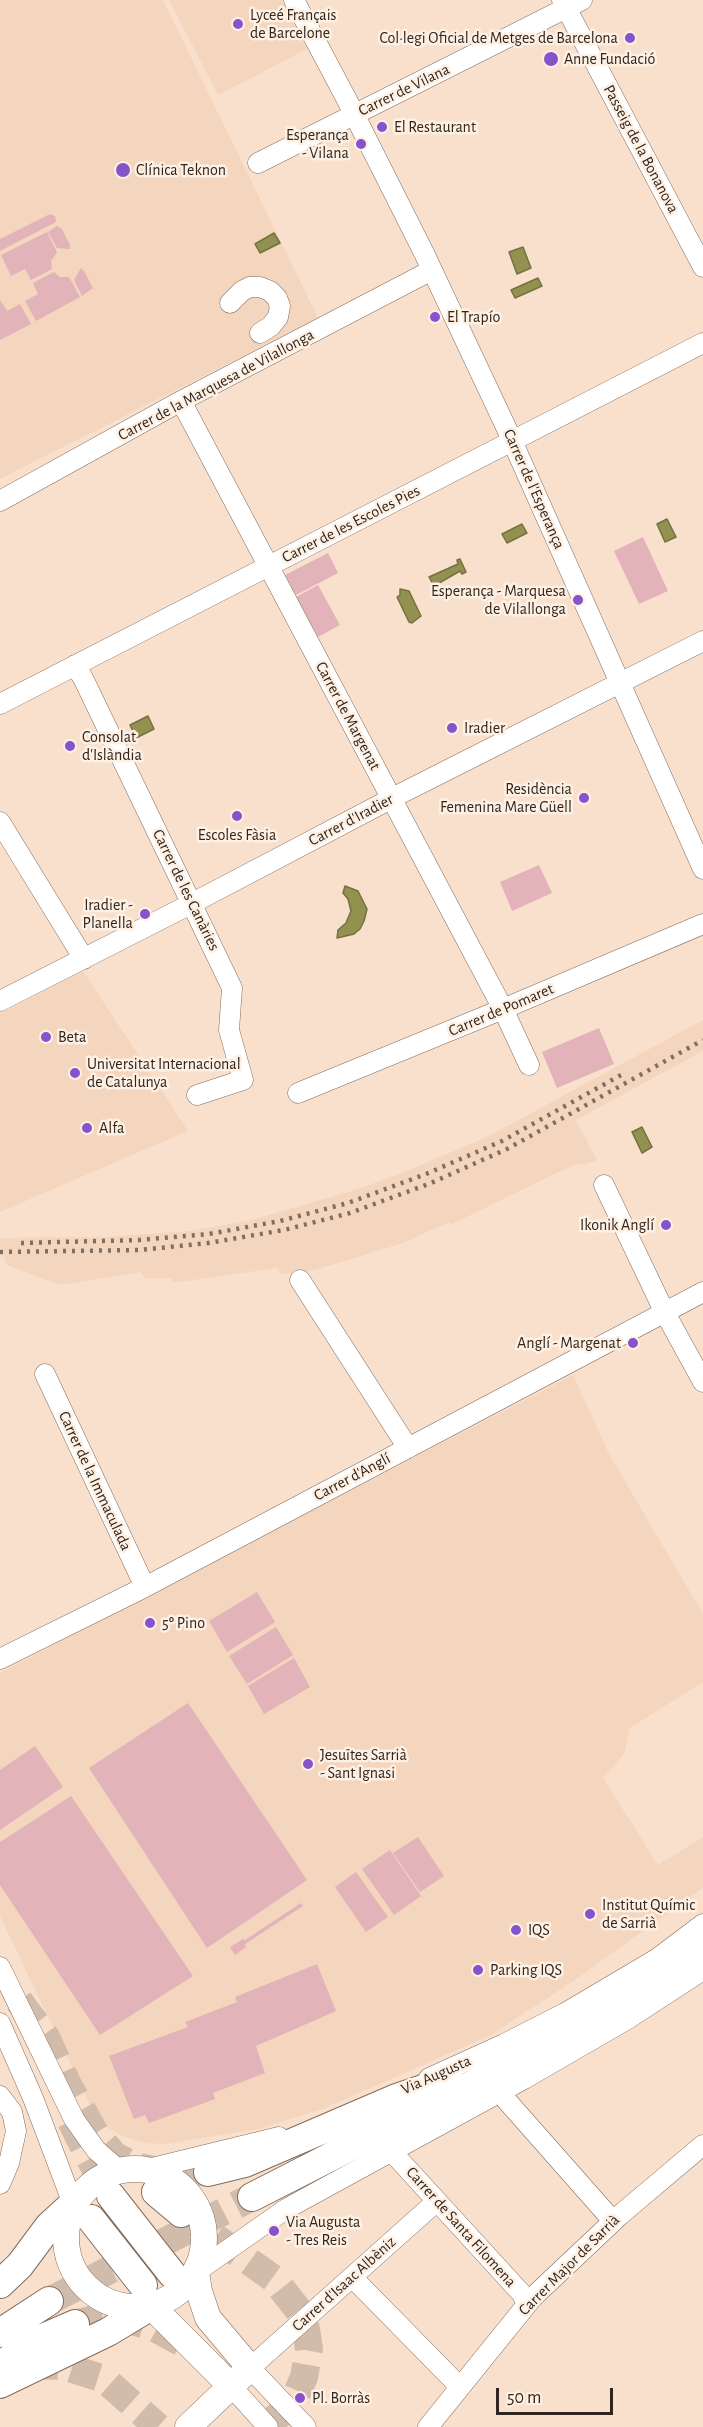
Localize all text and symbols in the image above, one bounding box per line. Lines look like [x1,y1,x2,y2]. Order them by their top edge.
place label: Lyceé Français de Barcelone [250,5,336,43]
marker: Lyceé Français de Barcelone [231,17,245,31]
place label: Col·legi Oficial de Metges de Barcelona [379,28,618,48]
marker: Col·legi Oficial de Metges de Barcelona [623,31,637,45]
place label: Anne Fundació [564,49,655,69]
marker: Anne Fundació [542,50,560,68]
street label: Carrer de Vilana [355,60,453,120]
street label: Passeig de la Bonanova [599,82,683,216]
place label: El Restaurant [394,117,476,137]
marker: El Restaurant [375,120,389,134]
place label: Esperança - Vilana [286,125,349,163]
marker: Esperança - Vilana [354,137,368,151]
place label: Clínica Teknon [136,160,226,180]
marker: Clínica Teknon [114,161,132,179]
place label: El Trapío [447,307,500,327]
marker: El Trapío [428,310,442,324]
street label: Carrer de la Marquesa de Vilallonga [115,325,317,445]
street label: Carrer de l'Esperança [499,426,569,552]
street label: Carrer de les Escoles Pies [279,481,423,567]
place label: Esperança - Marquesa de Vilallonga [431,581,566,619]
marker: Esperança - Marquesa de Vilallonga [571,593,585,607]
street label: Carrer de Margenat [311,658,385,774]
place label: Iradier [464,718,505,738]
marker: Iradier [445,721,459,735]
place label: Consolat d'Islàndia [82,727,142,765]
marker: Consolat d'Islàndia [63,739,77,753]
place label: Residència Femenina Mare Güell [440,779,572,817]
street label: Carrer d'Iradier [305,790,397,850]
marker: Residència Femenina Mare Güell [577,791,591,805]
marker: Escoles Fàsia [230,809,244,823]
place label: Escoles Fàsia [198,825,276,845]
street label: Carrer de les Canàries [148,826,224,954]
place label: Iradier - Planella [83,895,133,933]
marker: Iradier - Planella [138,907,152,921]
street label: Carrer de Pomaret [446,979,556,1041]
place label: Beta [58,1027,86,1047]
marker: Beta [39,1030,53,1044]
place label: Universitat Internacional de Catalunya [87,1054,241,1092]
marker: Universitat Internacional de Catalunya [68,1066,82,1080]
place label: Alfa [99,1118,124,1138]
marker: Alfa [80,1121,94,1135]
place label: Ikonik Anglí [580,1215,654,1235]
marker: Ikonik Anglí [659,1218,673,1232]
place label: Anglí - Margenat [517,1333,621,1353]
marker: Anglí - Margenat [626,1336,640,1350]
street label: Carrer de la Immaculada [54,1408,136,1554]
street label: Carrer d'Anglí [310,1449,394,1505]
place label: 5º Pino [162,1613,205,1633]
marker: 5º Pino [143,1616,157,1630]
place label: Jesuïtes Sarrià - Sant Ignasi [320,1745,407,1783]
marker: Jesuïtes Sarrià - Sant Ignasi [301,1757,315,1771]
place label: Institut Químic de Sarrià [602,1895,695,1933]
marker: Institut Químic de Sarrià [583,1907,597,1921]
place label: IQS [528,1920,550,1940]
marker: IQS [509,1923,523,1937]
place label: Parking IQS [490,1960,562,1980]
marker: Parking IQS [471,1963,485,1977]
street label: Via Augusta [398,2051,474,2099]
street label: Carrer de Santa Filomena [402,2163,520,2291]
street label: Carrer Major de Sarrià [514,2210,624,2320]
place label: Via Augusta - Tres Reis [286,2212,360,2250]
marker: Via Augusta - Tres Reis [267,2224,281,2238]
street label: Carrer d'Isaac Albèniz [288,2232,400,2336]
scale bar [499,2376,616,2414]
place label: Pl. Borràs [312,2388,370,2408]
text: 50 m [507,2389,541,2407]
marker: Pl. Borràs [293,2391,307,2405]

